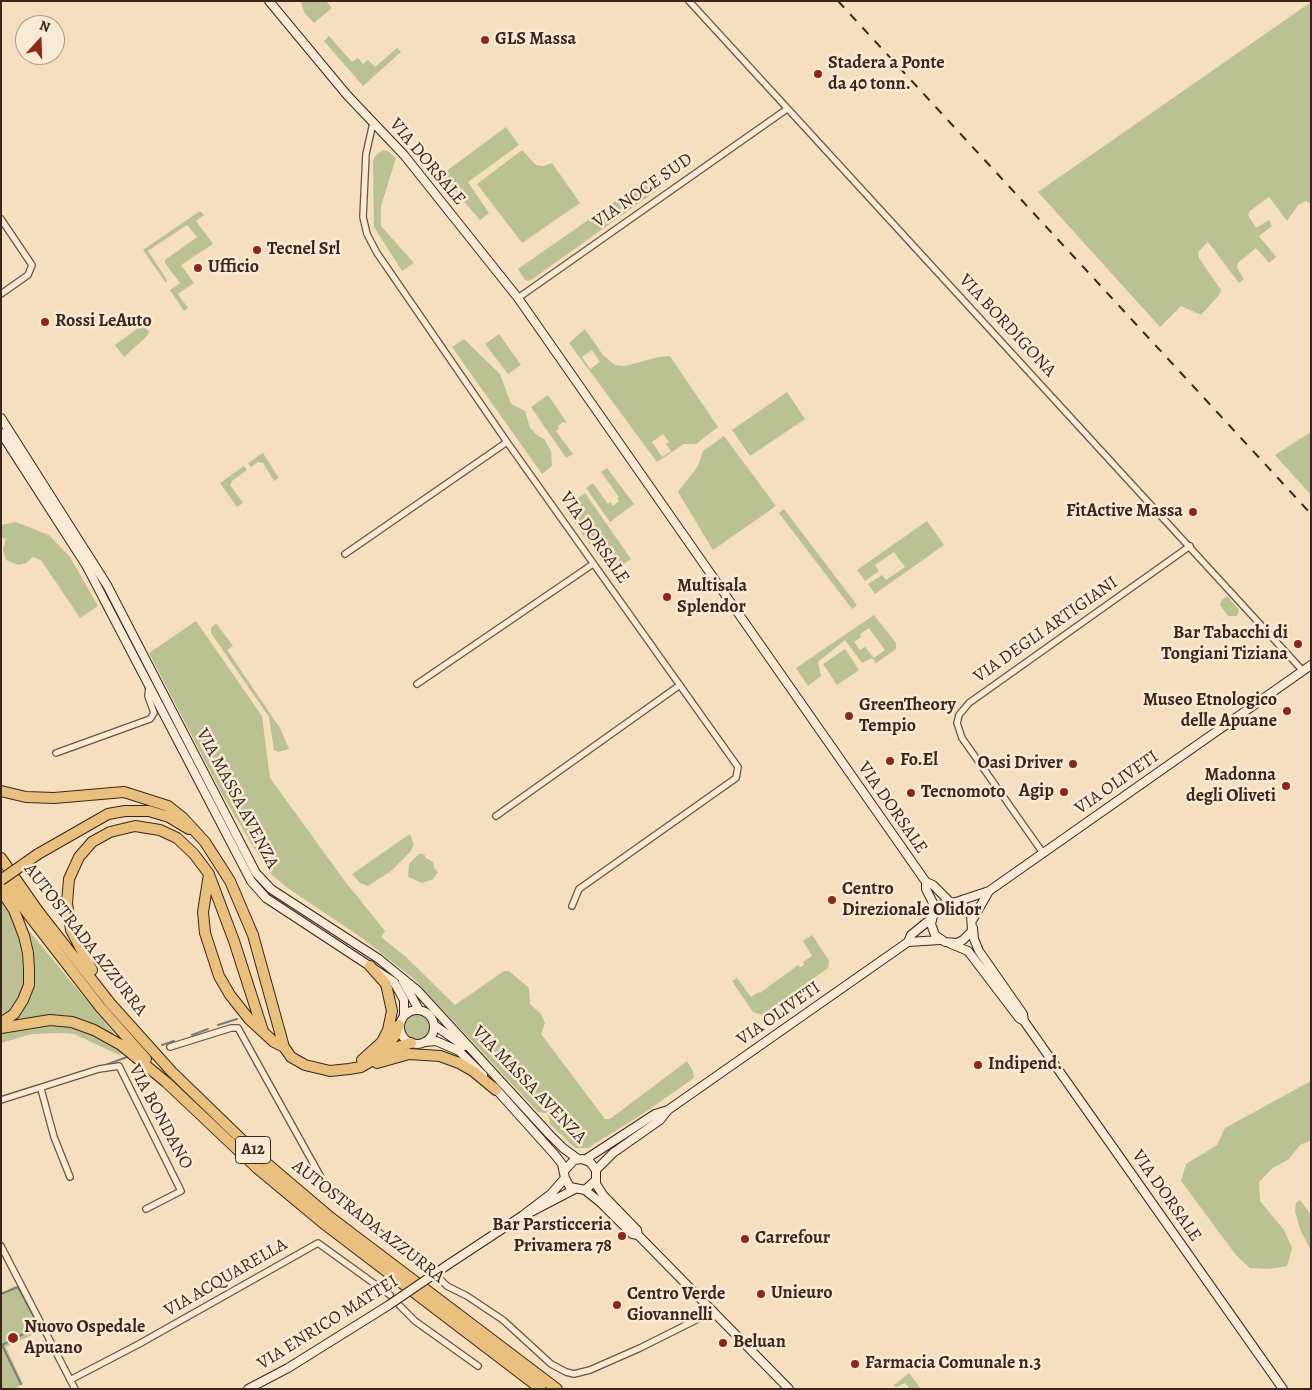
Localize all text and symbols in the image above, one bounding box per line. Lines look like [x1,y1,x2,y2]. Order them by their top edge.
north arrow [15,15,65,65]
text: N [37,16,53,37]
place label: GLS Massa [495,29,576,51]
marker: GLS Massa [479,34,491,46]
place label: Stadera a Ponte da 40 tonn. [828,53,945,96]
marker: Stadera a Ponte da 40 tonn. [812,68,824,80]
street label: VIA DORSALE [384,114,470,210]
street label: VIA NOCE SUD [589,149,697,233]
place label: Tecnel Srl [267,239,340,261]
marker: Tecnel Srl [251,244,263,256]
place label: Ufficio [208,257,259,279]
marker: Ufficio [192,262,204,274]
street label: VIA BORDIGONA [954,270,1060,382]
place label: Rossi LeAuto [55,311,152,333]
marker: Rossi LeAuto [39,316,51,328]
street label: VIA DORSALE [554,488,634,588]
place label: FitActive Massa [1066,501,1183,523]
marker: FitActive Massa [1187,506,1199,518]
street label: VIA DEGLI ARTIGIANI [970,572,1122,688]
place label: Multisala Splendor [677,576,747,618]
marker: Multisala Splendor [661,591,673,603]
place label: Bar Tabacchi di Tongiani Tiziana [1161,623,1288,666]
marker: Bar Tabacchi di Tongiani Tiziana [1292,638,1304,650]
place label: Museo Etnologico delle Apuane [1143,690,1277,732]
place label: GreenTheory Tempio [859,695,956,738]
marker: Museo Etnologico delle Apuane [1281,705,1293,717]
marker: GreenTheory Tempio [843,710,855,722]
street label: VIA MASSA AVENZA [191,725,283,873]
street label: VIA OLIVETI [1071,746,1163,820]
place label: Fo.El [900,750,938,772]
place label: Oasi Driver [978,753,1063,775]
marker: Fo.El [884,755,896,767]
street label: VIA DORSALE [852,758,932,858]
marker: Oasi Driver [1067,758,1079,770]
place label: Madonna degli Oliveti [1186,765,1276,808]
marker: Madonna degli Oliveti [1280,780,1292,792]
place label: Agip [1019,781,1054,803]
place label: Tecnomoto [921,782,1005,804]
marker: Agip [1058,786,1070,798]
marker: Tecnomoto [905,787,917,799]
street label: AUTOSTRADA AZZURRA [19,859,151,1021]
place label: Centro Direzionale Olidor [842,879,981,922]
marker: Centro Direzionale Olidor [826,894,838,906]
street label: VIA OLIVETI [733,977,825,1051]
street label: VIA MASSA AVENZA [467,1022,591,1148]
place label: Indipend. [988,1054,1062,1076]
marker: Indipend. [972,1059,984,1071]
street label: VIA BONDANO [123,1061,197,1173]
road number: A12 [236,1136,270,1164]
street label: VIA DORSALE [1126,1146,1206,1246]
street label: AUTOSTRADA AZZURRA [287,1156,449,1288]
place label: Bar Parsticceria Privamera 78 [492,1215,612,1258]
place label: Carrefour [755,1228,830,1250]
marker: Bar Parsticceria Privamera 78 [616,1230,628,1242]
marker: Carrefour [739,1233,751,1245]
street label: VIA ACQUARELLA [161,1234,291,1322]
street label: VIA ENRICO MATTEI [254,1271,402,1375]
place label: Unieuro [771,1283,833,1305]
place label: Centro Verde Giovannelli [627,1284,725,1326]
marker: Unieuro [755,1288,767,1300]
marker: Centro Verde Giovannelli [611,1299,623,1311]
place label: Nuovo Ospedale Apuano [24,1317,145,1360]
marker: Nuovo Ospedale Apuano [6,1331,20,1345]
place label: Beluan [733,1332,786,1354]
marker: Beluan [717,1337,729,1349]
place label: Farmacia Comunale n.3 [865,1353,1041,1375]
marker: Farmacia Comunale n.3 [849,1358,861,1370]

